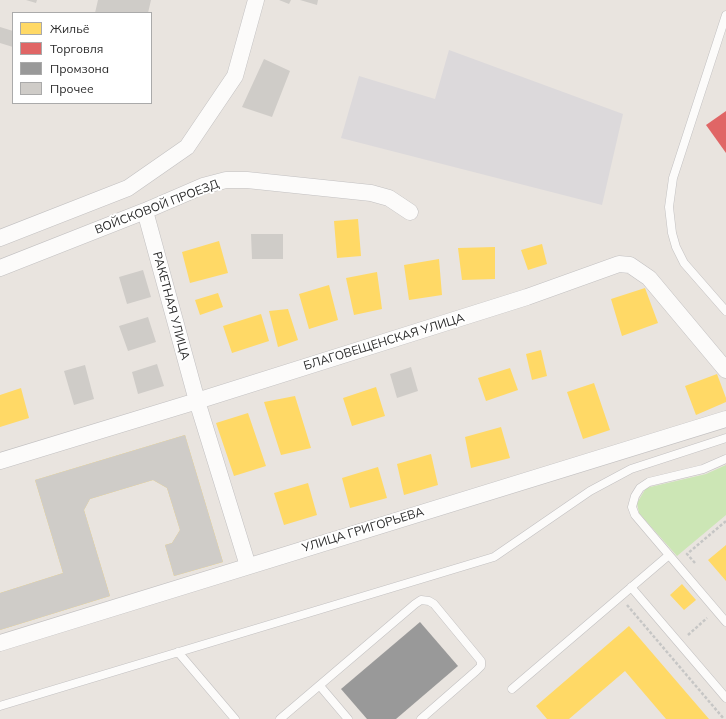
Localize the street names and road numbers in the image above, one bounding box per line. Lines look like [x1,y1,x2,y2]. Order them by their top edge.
street label: ВОЙСКОВОЙ ПРОЕЗД [93,177,221,237]
street label: РАКЕТНАЯ УЛИЦА [150,250,192,362]
street label: БЛАГОВЕЩЕНСКАЯ УЛИЦА [302,311,466,373]
street label: УЛИЦА ГРИГОРЬЕВА [300,505,426,555]

